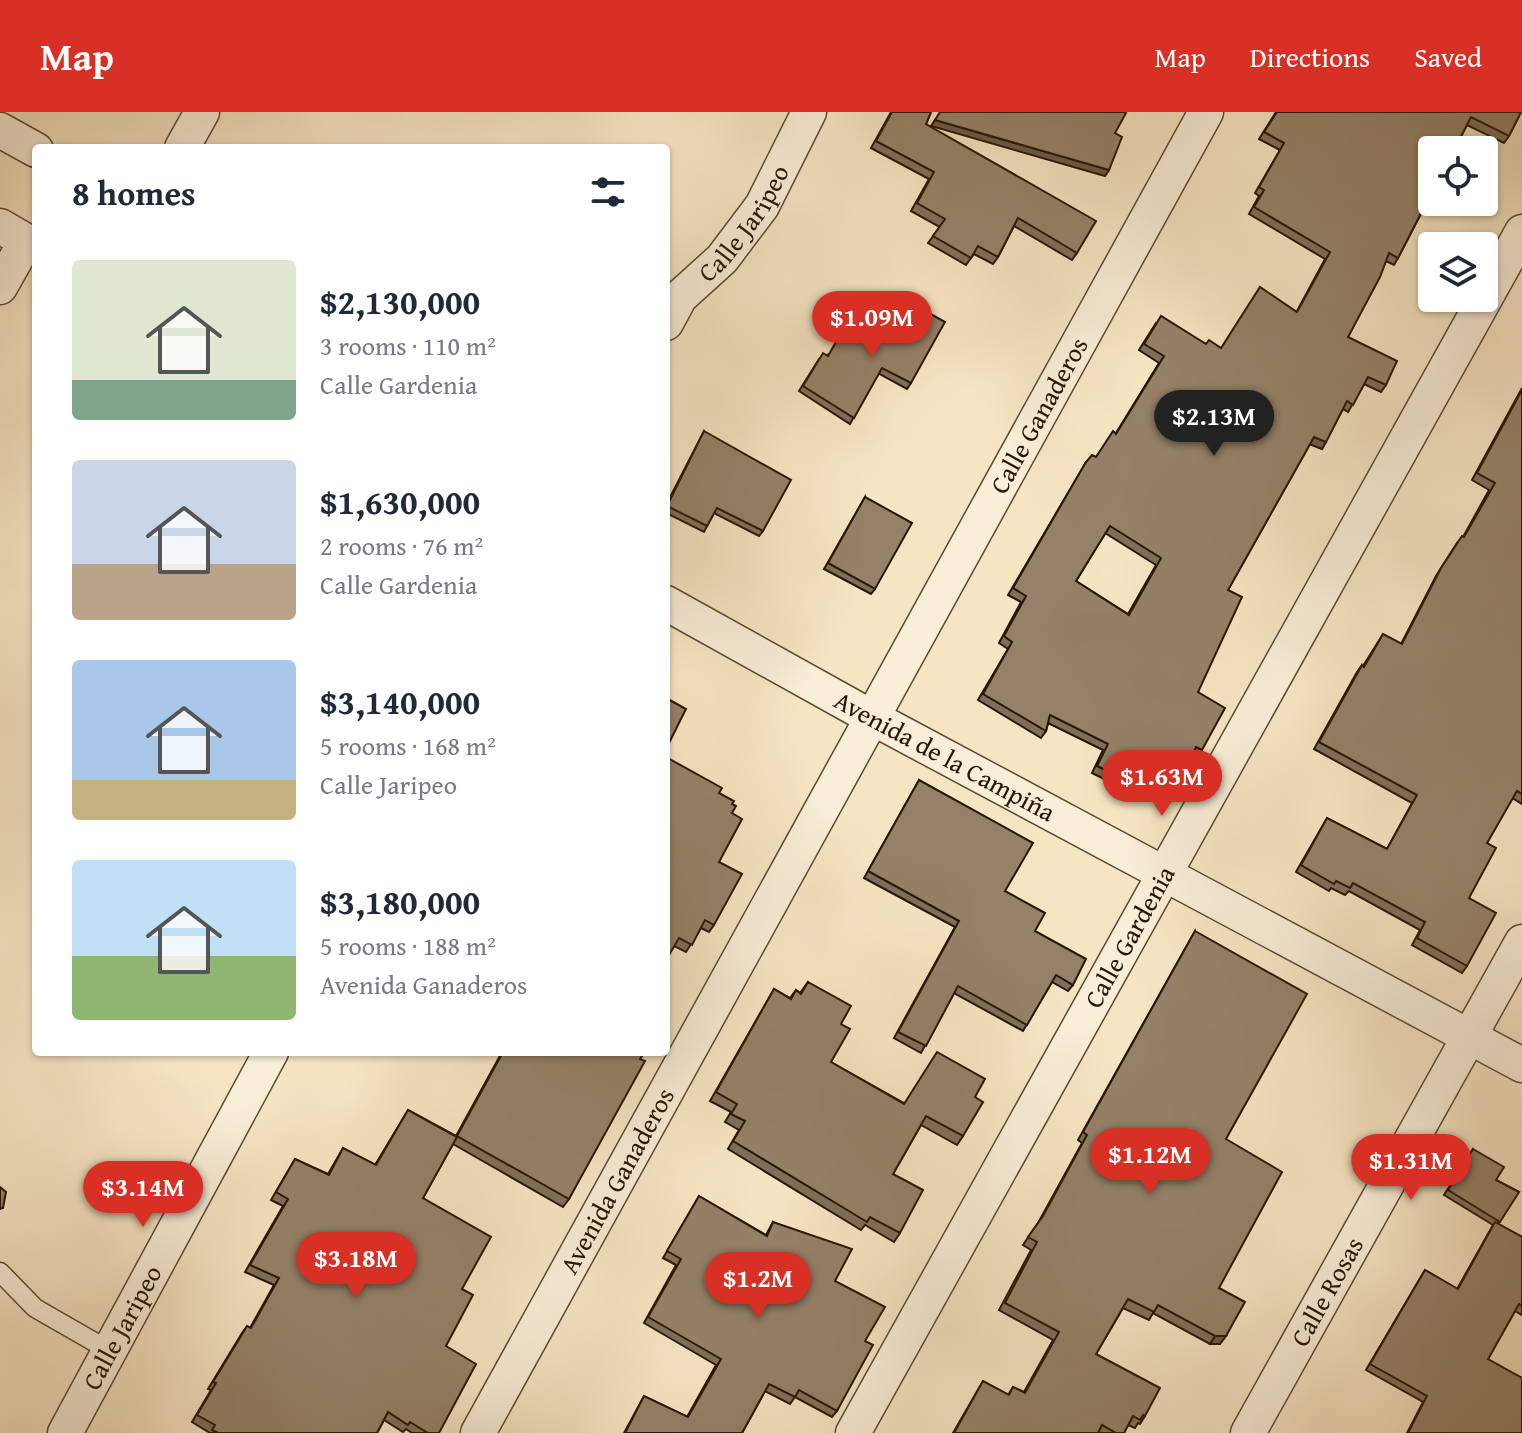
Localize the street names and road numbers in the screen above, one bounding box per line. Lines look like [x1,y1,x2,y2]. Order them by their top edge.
street label: Calle Jaripeo [689,158,799,291]
street label: Calle Ganaderos [979,330,1097,500]
street label: Avenida de la Campiña [827,680,1063,831]
street label: Calle Gardenia [1074,858,1185,1015]
street label: Avenida Ganaderos [549,1080,684,1281]
street label: Calle Rosas [1280,1229,1373,1353]
street label: Calle Jaripeo [72,1258,171,1397]

